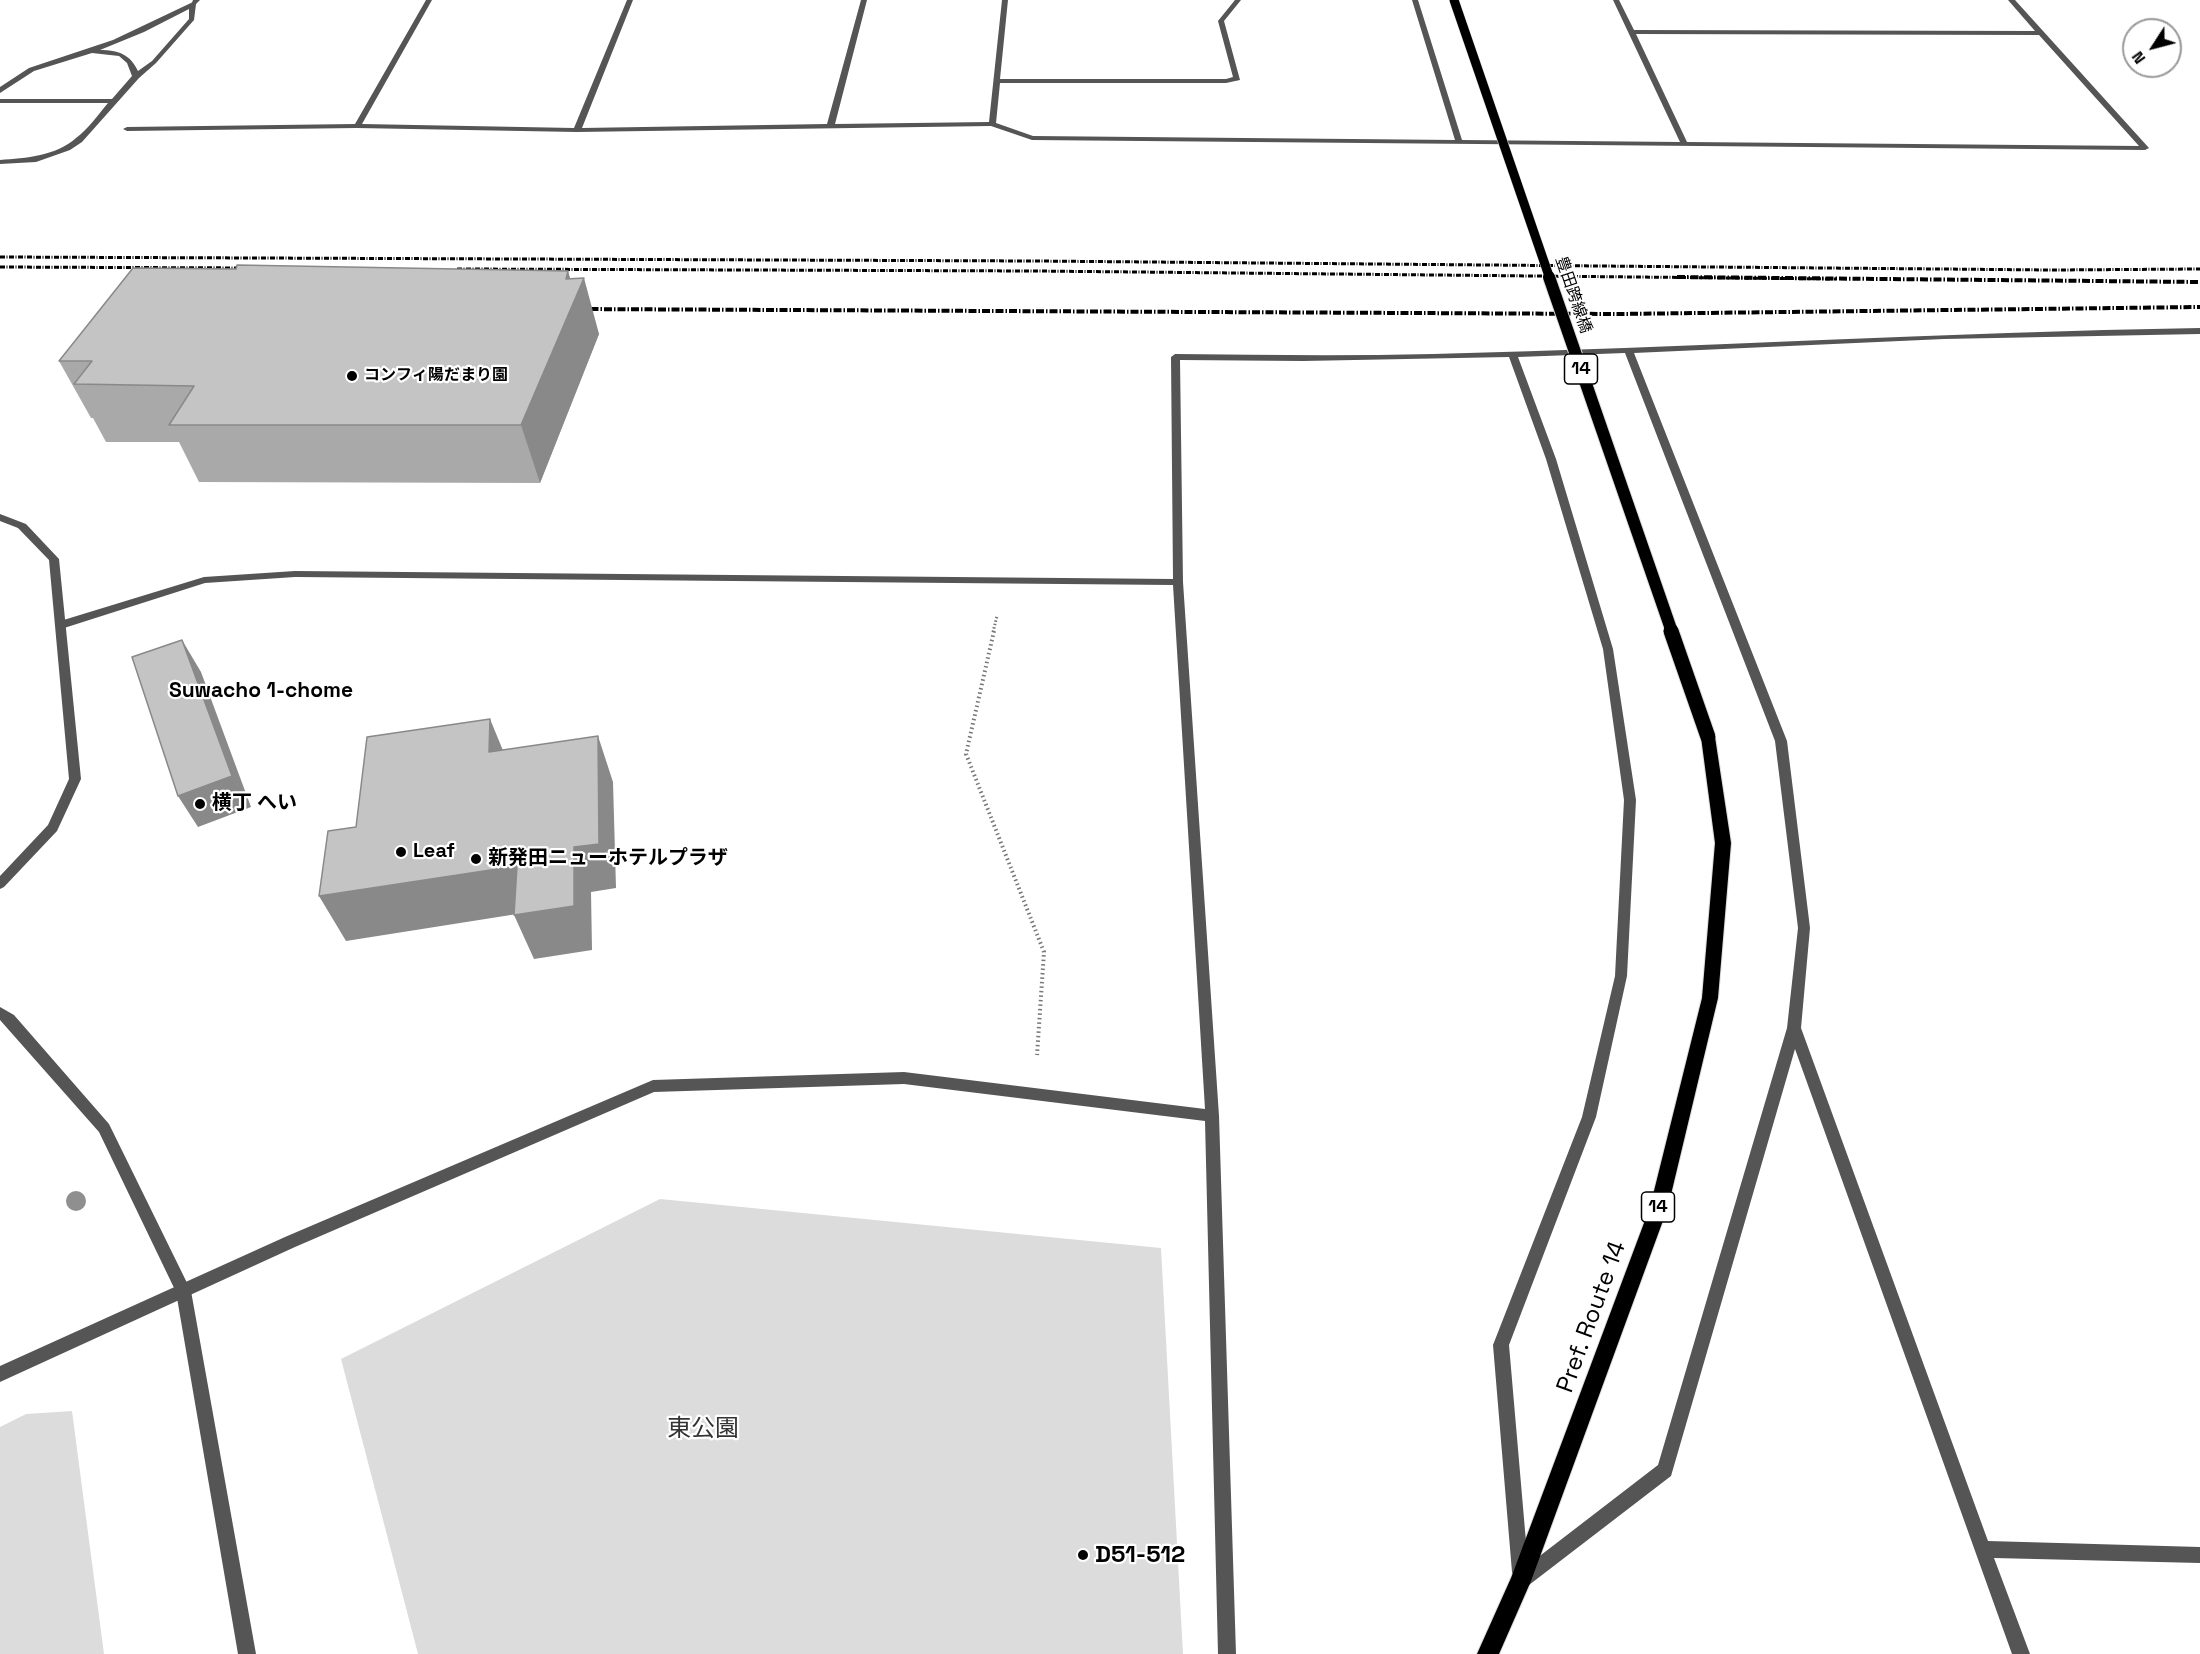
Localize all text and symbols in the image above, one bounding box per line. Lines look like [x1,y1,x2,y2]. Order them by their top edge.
north arrow [2122,18,2182,78]
text: N [2127,47,2150,68]
street label: 豊田跨線橋 [1551,254,1595,336]
road number: 14 [1564,354,1598,384]
place label: コンフィ陽だまり園 [364,366,508,386]
marker: コンフィ陽だまり園 [345,369,359,383]
district label: Suwacho 1-chome [169,678,353,704]
place label: 横丁 へい [212,792,297,816]
marker: 横丁 へい [193,797,207,811]
place label: Leaf [413,840,455,864]
marker: Leaf [394,845,408,859]
place label: 新発田ニューホテルプラザ [488,847,728,871]
marker: 新発田ニューホテルプラザ [469,852,483,866]
road number: 14 [1642,1192,1674,1222]
street label: Pref. Route 14 [1551,1237,1633,1397]
park label: 東公園 [667,1415,739,1443]
place label: D51-512 [1095,1541,1185,1569]
marker: D51-512 [1076,1548,1090,1562]

